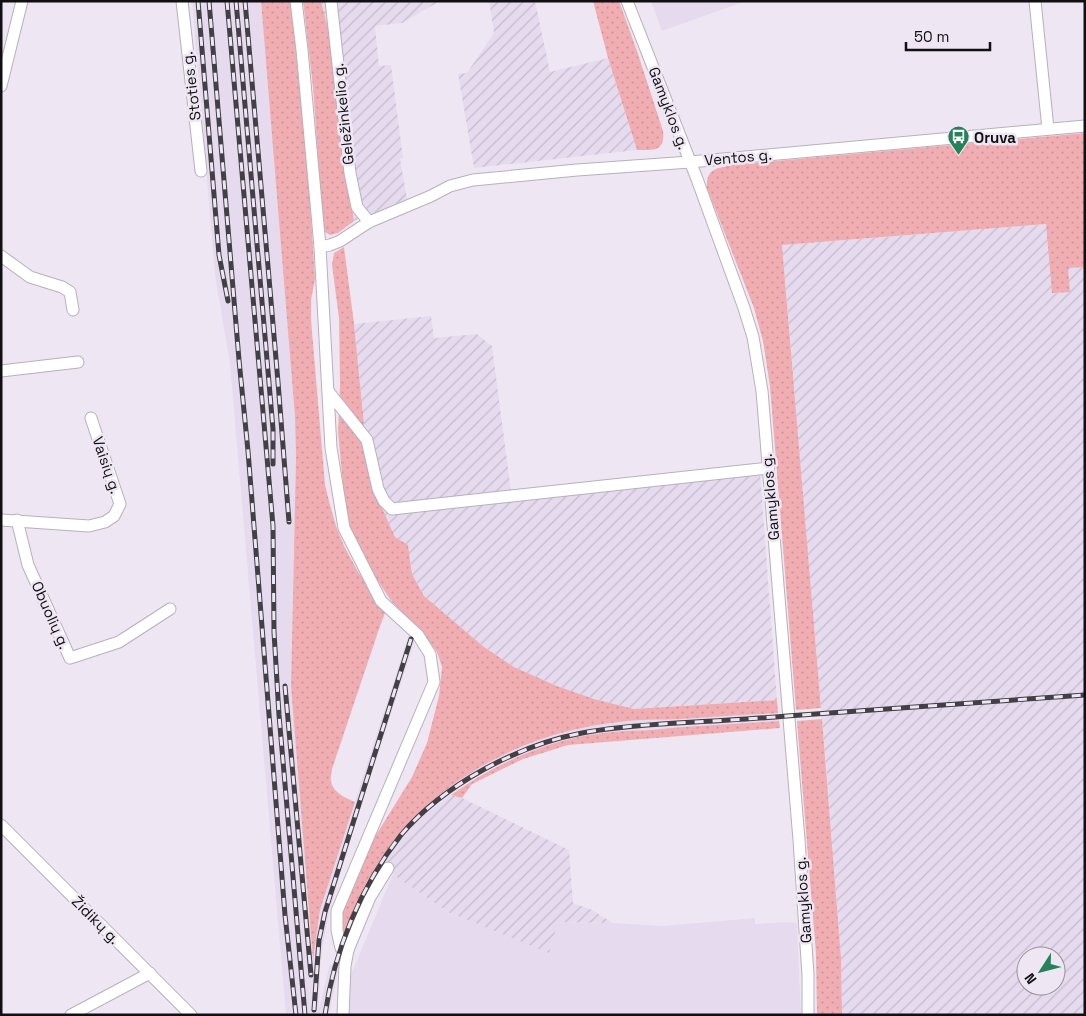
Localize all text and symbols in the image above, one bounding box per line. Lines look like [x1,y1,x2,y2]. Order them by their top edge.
scale bar [906,20,990,52]
text: 50 m [914,27,949,46]
street label: Stoties g. [177,50,205,122]
street label: Geležinkelio g. [328,62,358,166]
street label: Gamyklos g. [645,64,693,152]
bus stop icon: Oruva [946,125,970,156]
place label: Oruva [974,128,1016,147]
street label: Ventos g. [703,145,773,169]
street label: Vaisių g. [88,434,126,496]
street label: Gamyklos g. [757,453,783,541]
street label: Obuolių g. [28,578,74,652]
street label: Gamyklos g. [790,856,816,944]
street label: Židikų g. [68,892,124,948]
north arrow [1016,946,1066,996]
text: N [1020,970,1041,988]

